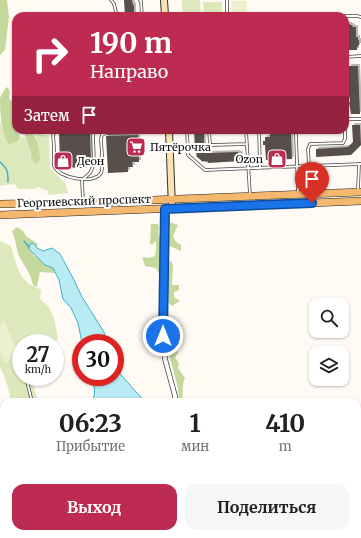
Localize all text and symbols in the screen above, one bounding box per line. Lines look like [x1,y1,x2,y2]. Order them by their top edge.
text: 190 m [90,25,172,61]
icon: right [24,28,76,80]
text: Направо [90,60,168,83]
icon: arrive [78,104,100,126]
text: Затем [24,106,70,125]
supermarket icon: Пятёрочка [125,136,147,158]
place label: Пятёрочка [150,140,211,154]
shop icon: Ozon [266,148,288,170]
shop icon: Деон [52,150,74,172]
place label: Ozon [235,152,264,166]
place label: Деон [77,154,105,168]
pin [295,162,329,203]
icon: arrive [301,168,323,190]
street label: Георгиевский проспект [17,192,152,210]
map controls [309,298,349,386]
button: search [309,298,349,338]
position arrow [142,315,184,357]
speed limit sign: 30 [72,334,124,386]
text: 27 [26,342,50,367]
button: layers [309,346,349,386]
text: km/h [25,363,51,376]
text: 06:23 [59,408,122,439]
text: 1 [190,408,201,439]
text: 410 [265,408,305,439]
text: Прибытие [56,438,125,455]
text: мин [181,438,209,455]
text: m [279,438,292,455]
button: Выход [12,484,177,530]
button: Поделиться [185,484,349,530]

